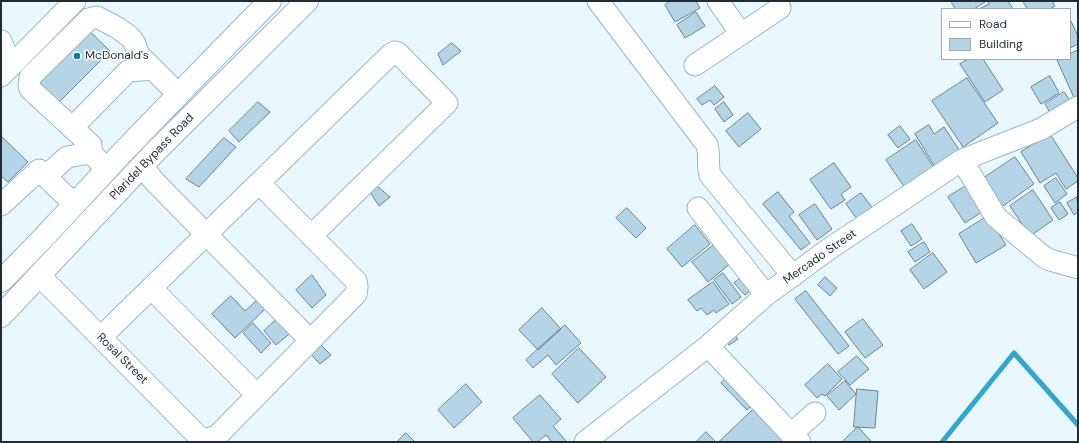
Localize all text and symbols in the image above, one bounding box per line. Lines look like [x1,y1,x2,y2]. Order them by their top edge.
legend [941,8,1071,60]
text: Road [979,16,1007,32]
text: Building [979,36,1023,52]
place label: McDonald's [85,49,149,63]
marker: McDonald's [72,51,82,61]
street label: Plaridel Bypass Road [107,111,197,203]
street label: Mercado Street [781,226,859,288]
street label: Rosal Street [93,330,151,388]

